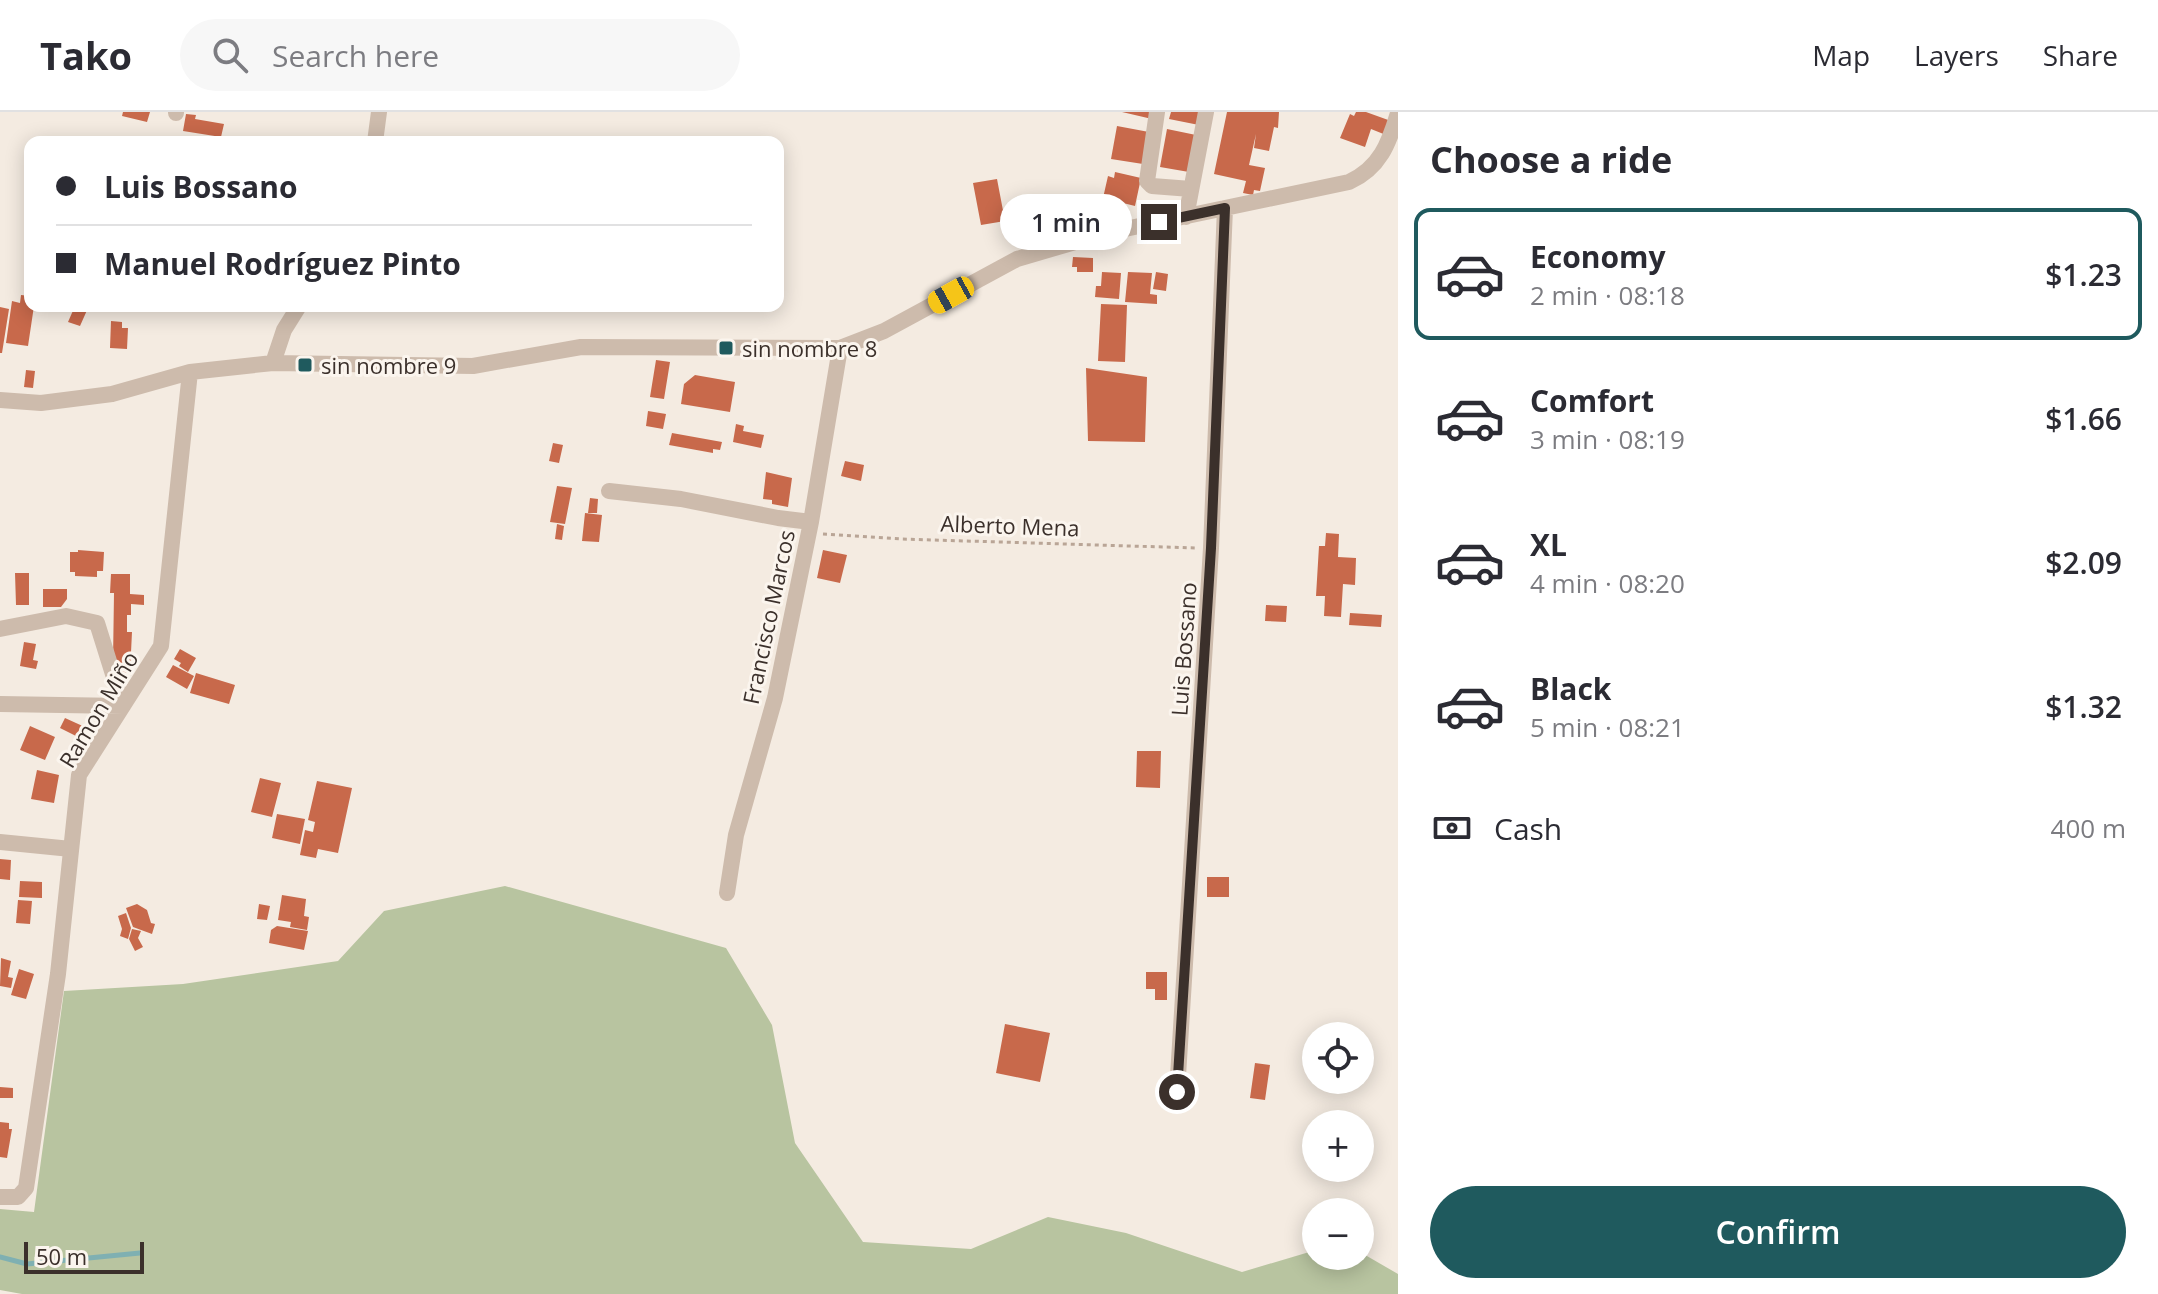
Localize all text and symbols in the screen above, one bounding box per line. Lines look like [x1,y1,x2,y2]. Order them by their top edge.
search box [180,19,740,91]
text: Tako [40,29,132,81]
icon: search [208,33,252,77]
text: Search here [272,35,439,76]
text: Map [1812,36,1870,74]
text: Layers [1914,36,1999,74]
text: Share [2043,36,2118,74]
text: Choose a ride [1430,135,1672,184]
text: Luis Bossano [104,166,298,207]
callout: 1 min [999,194,1131,250]
text: 1 min [1031,204,1101,240]
route end [1141,204,1177,240]
text: Economy [1530,236,1666,277]
icon: car [1434,238,1506,310]
text: Manuel Rodríguez Pinto [104,243,461,284]
text: $1.23 [2045,254,2122,295]
car [924,273,978,317]
text: 2 min · 08:18 [1530,277,1685,313]
place label: sin nombre 8 [742,333,877,363]
marker: sin nombre 8 [717,339,735,357]
place label: sin nombre 9 [321,350,456,380]
marker: sin nombre 9 [296,356,314,374]
text: Comfort [1530,380,1654,421]
icon: car [1434,382,1506,454]
text: $1.66 [2045,398,2122,439]
text: 3 min · 08:19 [1530,421,1685,457]
street label: Alberto Mena [940,508,1080,542]
text: XL [1530,524,1567,565]
icon: car [1434,526,1506,598]
street label: Francisco Marcos [735,527,801,707]
text: $2.09 [2045,542,2122,583]
text: 4 min · 08:20 [1530,565,1685,601]
street label: Luis Bossano [1163,581,1203,717]
street label: Ramon Miño [51,645,145,773]
text: Black [1530,668,1611,709]
icon: car [1434,670,1506,742]
text: $1.32 [2045,686,2122,727]
text: 5 min · 08:21 [1530,709,1685,745]
icon: cash [1430,806,1474,850]
text: Cash [1494,808,1562,849]
text: 400 m [2051,810,2126,846]
map controls [1302,1022,1374,1270]
button: locate [1302,1022,1374,1094]
route start [1159,1074,1195,1110]
button: + [1302,1110,1374,1182]
button: Confirm [1430,1186,2126,1278]
button: − [1302,1198,1374,1270]
scale bar [24,1238,144,1274]
text: 50 m [36,1241,87,1271]

